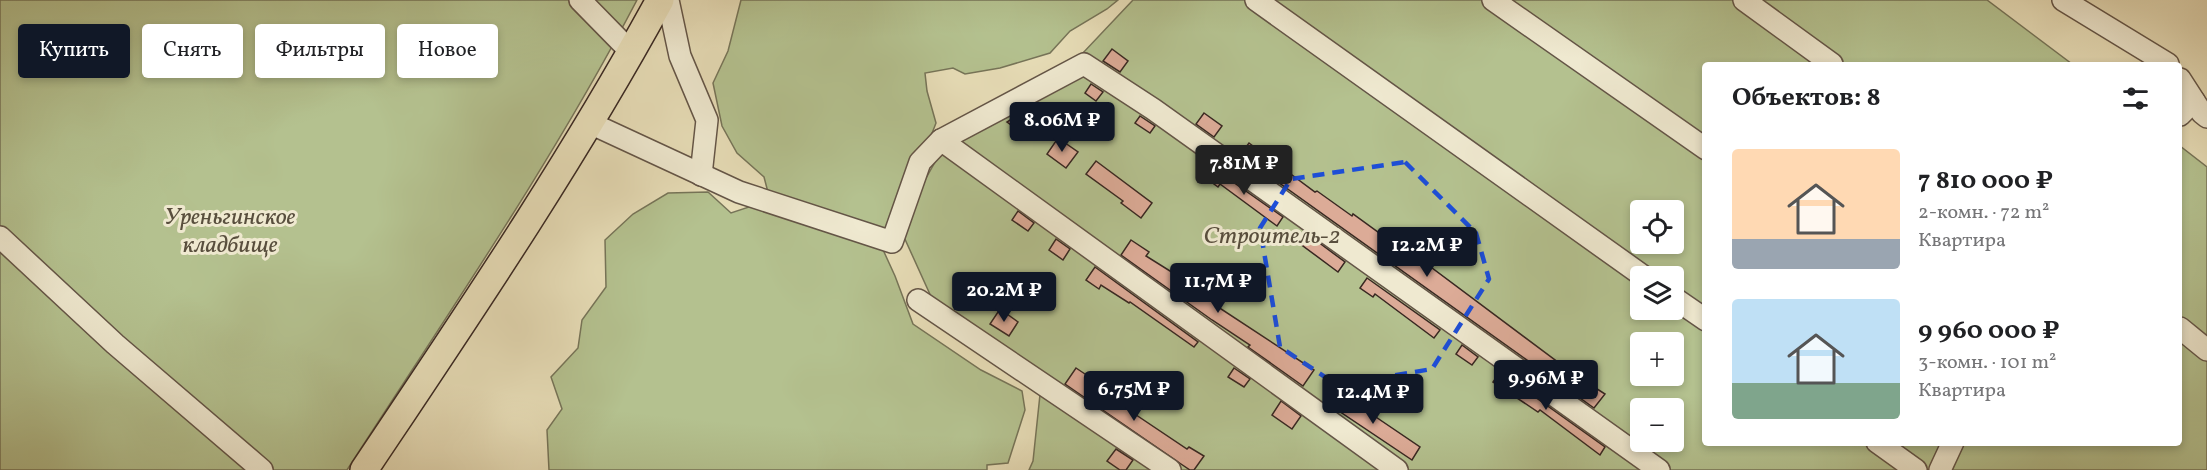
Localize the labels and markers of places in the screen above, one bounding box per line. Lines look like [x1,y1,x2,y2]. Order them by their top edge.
pin: 8.06M ₽ [1007,102,1117,153]
pin: 7.81M ₽ [1189,145,1299,196]
pin: 12.2M ₽ [1372,227,1482,278]
pin: 11.7M ₽ [1163,263,1273,314]
pin: 20.2M ₽ [949,272,1059,323]
pin: 9.96M ₽ [1491,360,1601,411]
pin: 6.75M ₽ [1079,371,1189,422]
pin: 12.4M ₽ [1318,374,1428,425]

